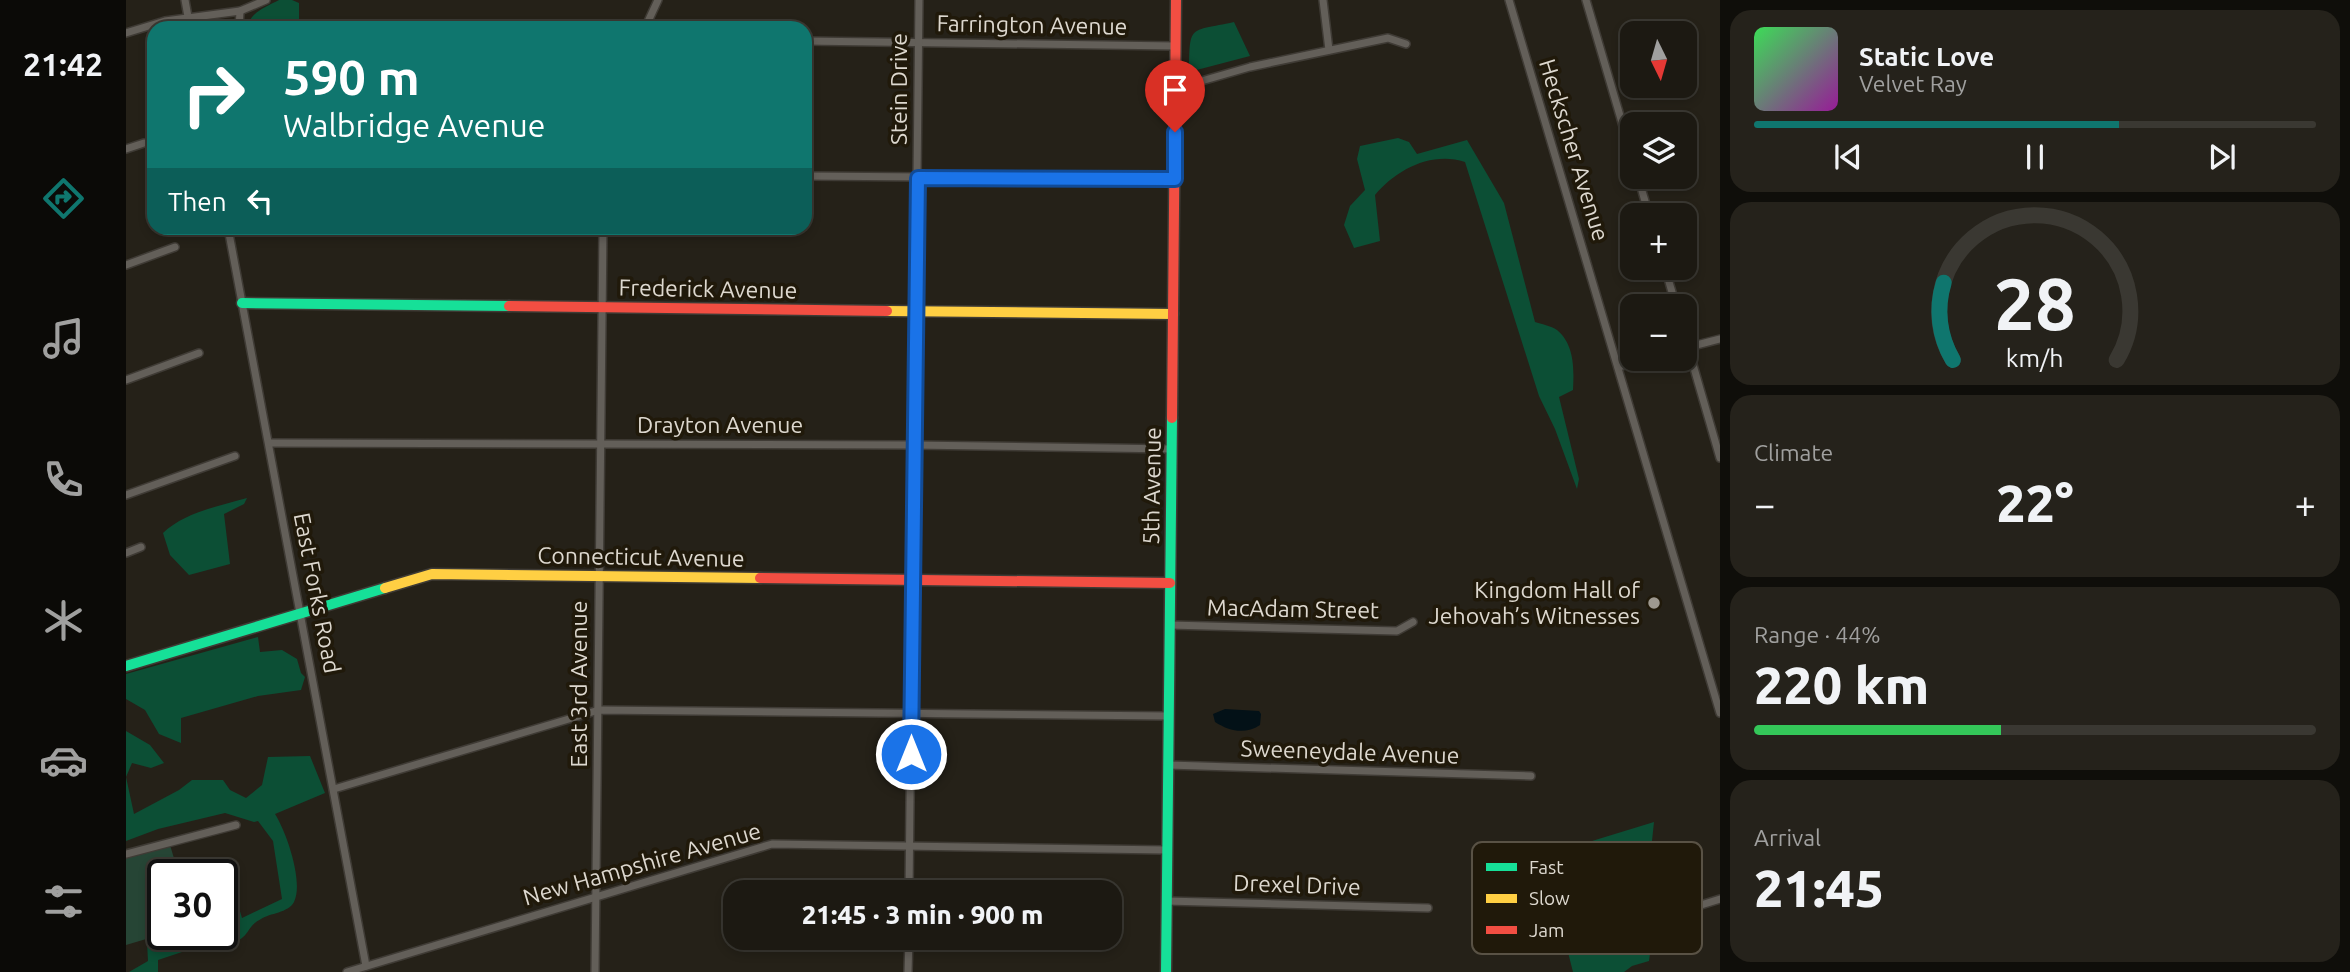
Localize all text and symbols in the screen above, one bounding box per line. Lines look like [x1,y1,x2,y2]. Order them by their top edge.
street label: Farrington Avenue [936,10,1128,39]
north arrow [1620,21,1698,98]
map controls [1620,21,1697,371]
street label: Stein Drive [886,33,911,145]
text: Static Love [1859,42,1994,71]
text: 21:42 [23,46,103,82]
icon: right [168,49,259,140]
text: 590 m [283,49,420,104]
street label: Heckscher Avenue [1535,56,1614,244]
pin [1145,60,1205,132]
icon: arrive [1156,71,1194,109]
text: Velvet Ray [1859,71,1967,96]
text: Walbridge Avenue [283,107,545,143]
button: layers [1620,112,1697,189]
icon: previous [1829,138,1867,176]
icon: pause [2016,138,2054,176]
icon: next [2203,138,2241,176]
icon: directions [39,174,88,223]
icon: left [241,182,279,220]
text: Then [168,187,227,216]
button: + [1620,203,1697,280]
text: 28 [1994,262,2076,344]
street label: Frederick Avenue [618,274,798,303]
button: − [1620,294,1697,371]
icon: music [39,314,88,363]
text: km/h [2006,343,2064,371]
street label: Drayton Avenue [637,412,803,437]
street label: 5th Avenue [1138,427,1165,545]
text: Climate [1754,440,1833,465]
icon: phone [39,455,88,504]
text: 22° [1996,474,2074,532]
text: − [1754,483,1775,525]
text: + [2295,483,2316,525]
street label: East Forks Road [290,510,345,675]
street label: Connecticut Avenue [537,542,745,571]
place label: Kingdom Hall of Jehovah’s Witnesses [1429,577,1640,628]
street label: MacAdam Street [1207,595,1379,622]
marker: Kingdom Hall of Jehovah’s Witnesses [1646,595,1662,611]
icon: climate [39,596,88,645]
street label: East 3rd Avenue [566,601,591,767]
text: Range · 44% [1754,622,1881,647]
text: 220 km [1754,656,1929,714]
position arrow [874,717,948,791]
street label: Sweeneydale Avenue [1240,735,1460,768]
icon: car [39,736,88,785]
street label: New Hampshire Avenue [520,818,764,909]
text: Arrival [1754,825,1821,850]
legend [1472,842,1702,954]
text: Fast [1529,856,1564,878]
speed limit sign: 30 [147,859,238,950]
text: 21:45 [1754,859,1884,917]
street label: Drexel Drive [1233,870,1361,899]
icon: filters [39,877,88,926]
text: Slow [1529,887,1570,909]
text: 21:45 · 3 min · 900 m [802,900,1043,929]
text: Jam [1529,919,1565,941]

